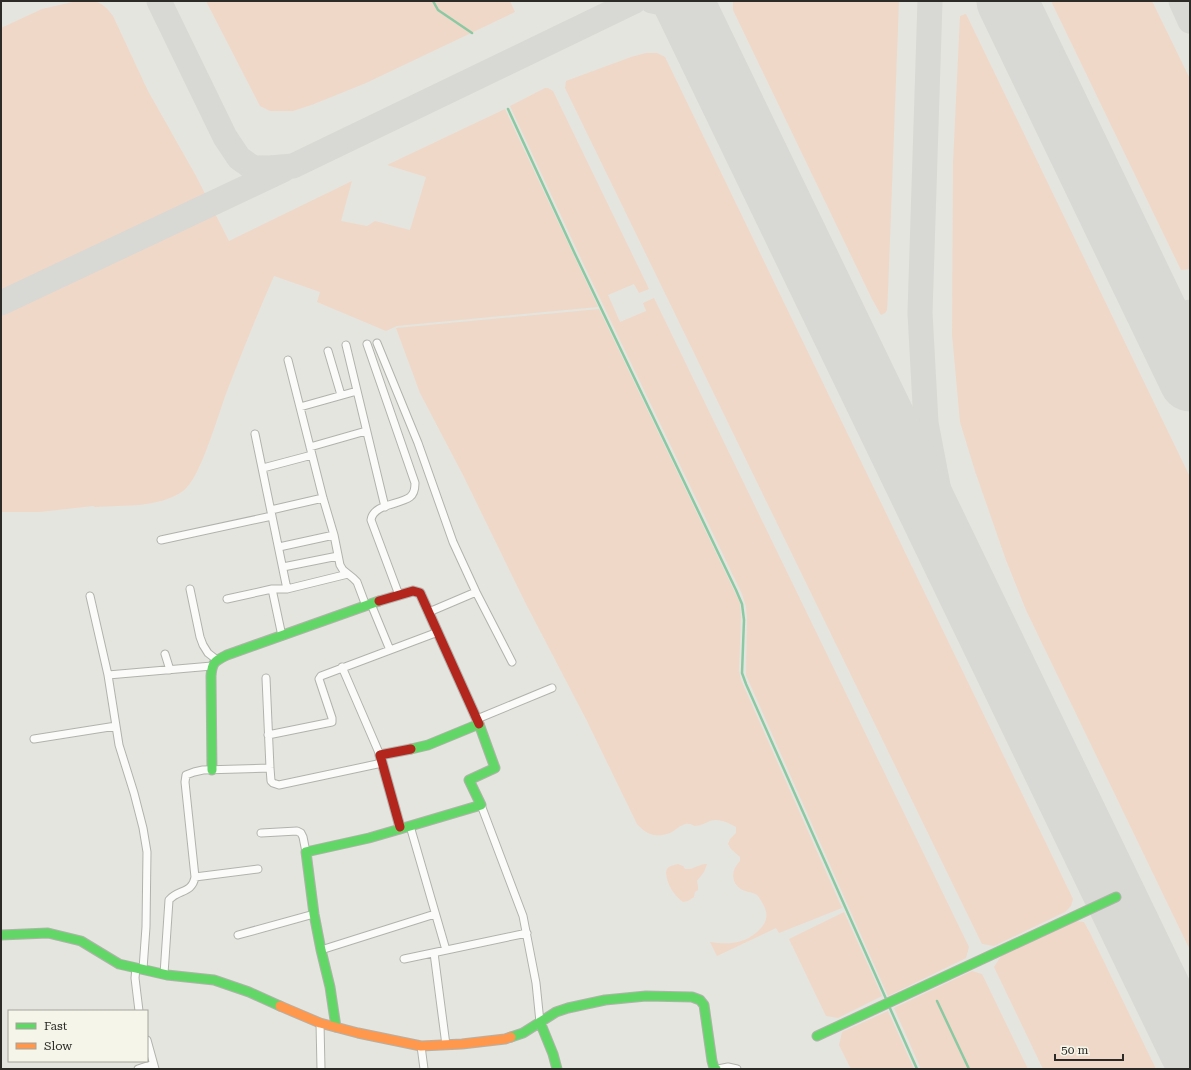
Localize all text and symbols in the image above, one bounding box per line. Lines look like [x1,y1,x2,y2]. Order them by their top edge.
legend [8,1010,148,1062]
text: Fast [44,1019,68,1033]
scale bar [1055,1036,1123,1062]
text: Slow [44,1039,72,1053]
text: 50 m [1061,1043,1088,1057]

